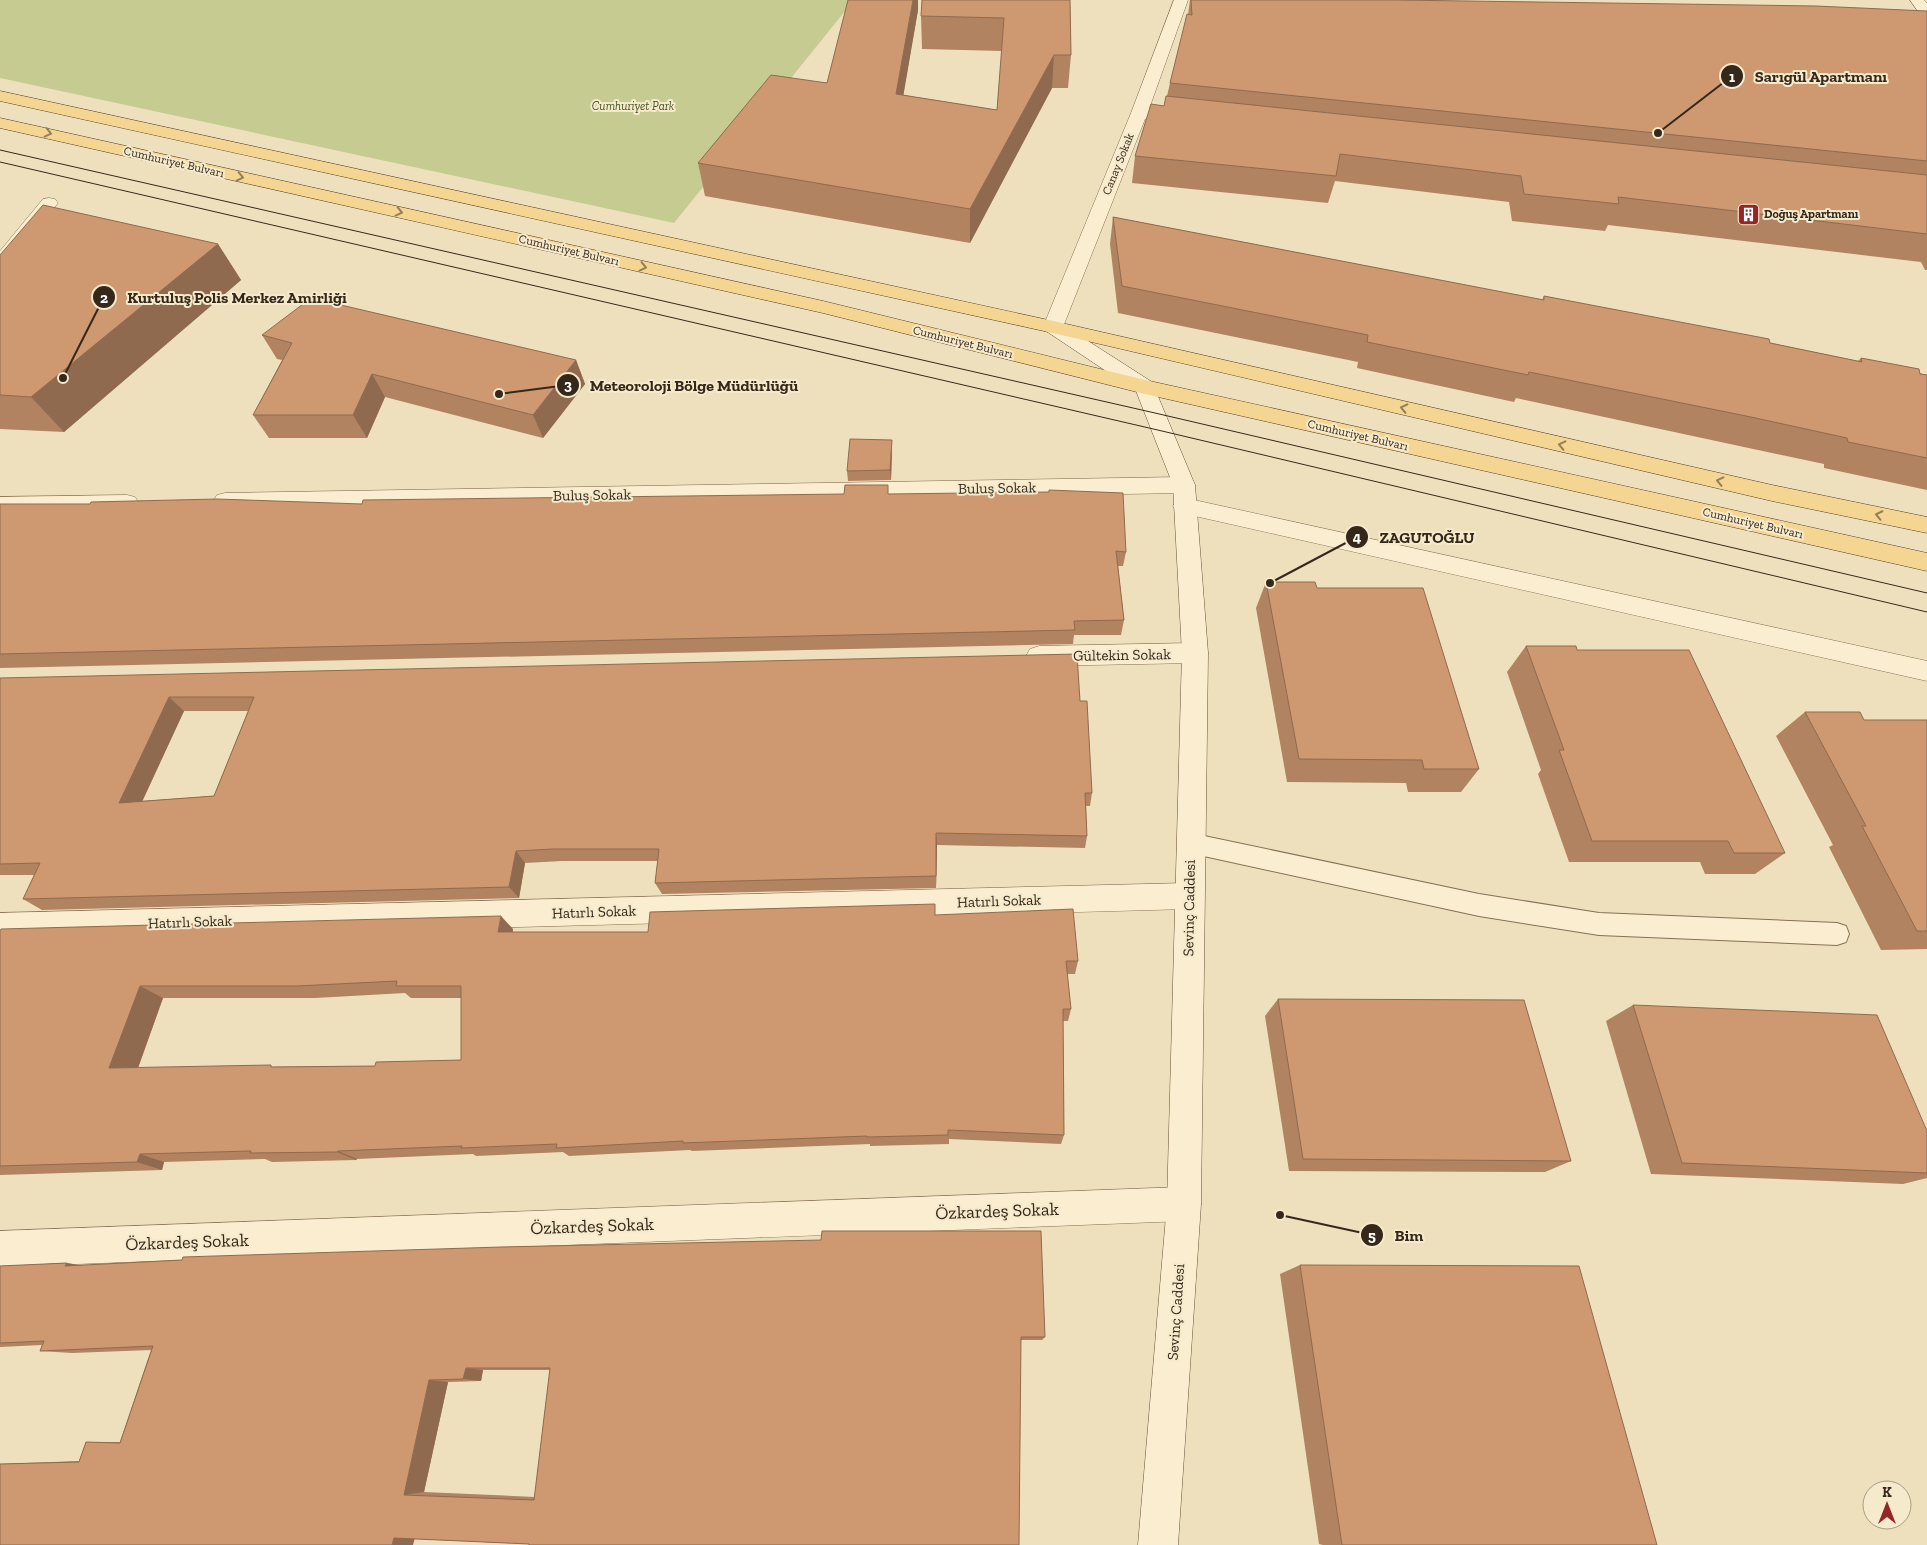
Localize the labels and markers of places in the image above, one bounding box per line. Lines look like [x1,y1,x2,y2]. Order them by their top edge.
callout: Sarıgül Apartmanı [1720,61,1897,92]
building icon: Doğuş Apartmanı [1736,202,1760,226]
place label: Doğuş Apartmanı [1764,207,1859,221]
callout: Kurtuluş Polis Merkez Amirliği [92,282,357,313]
callout: Meteoroloji Bölge Müdürlüğü [555,370,809,401]
callout: ZAGUTOĞLU [1345,521,1485,552]
callout: Bim [1360,1220,1434,1251]

